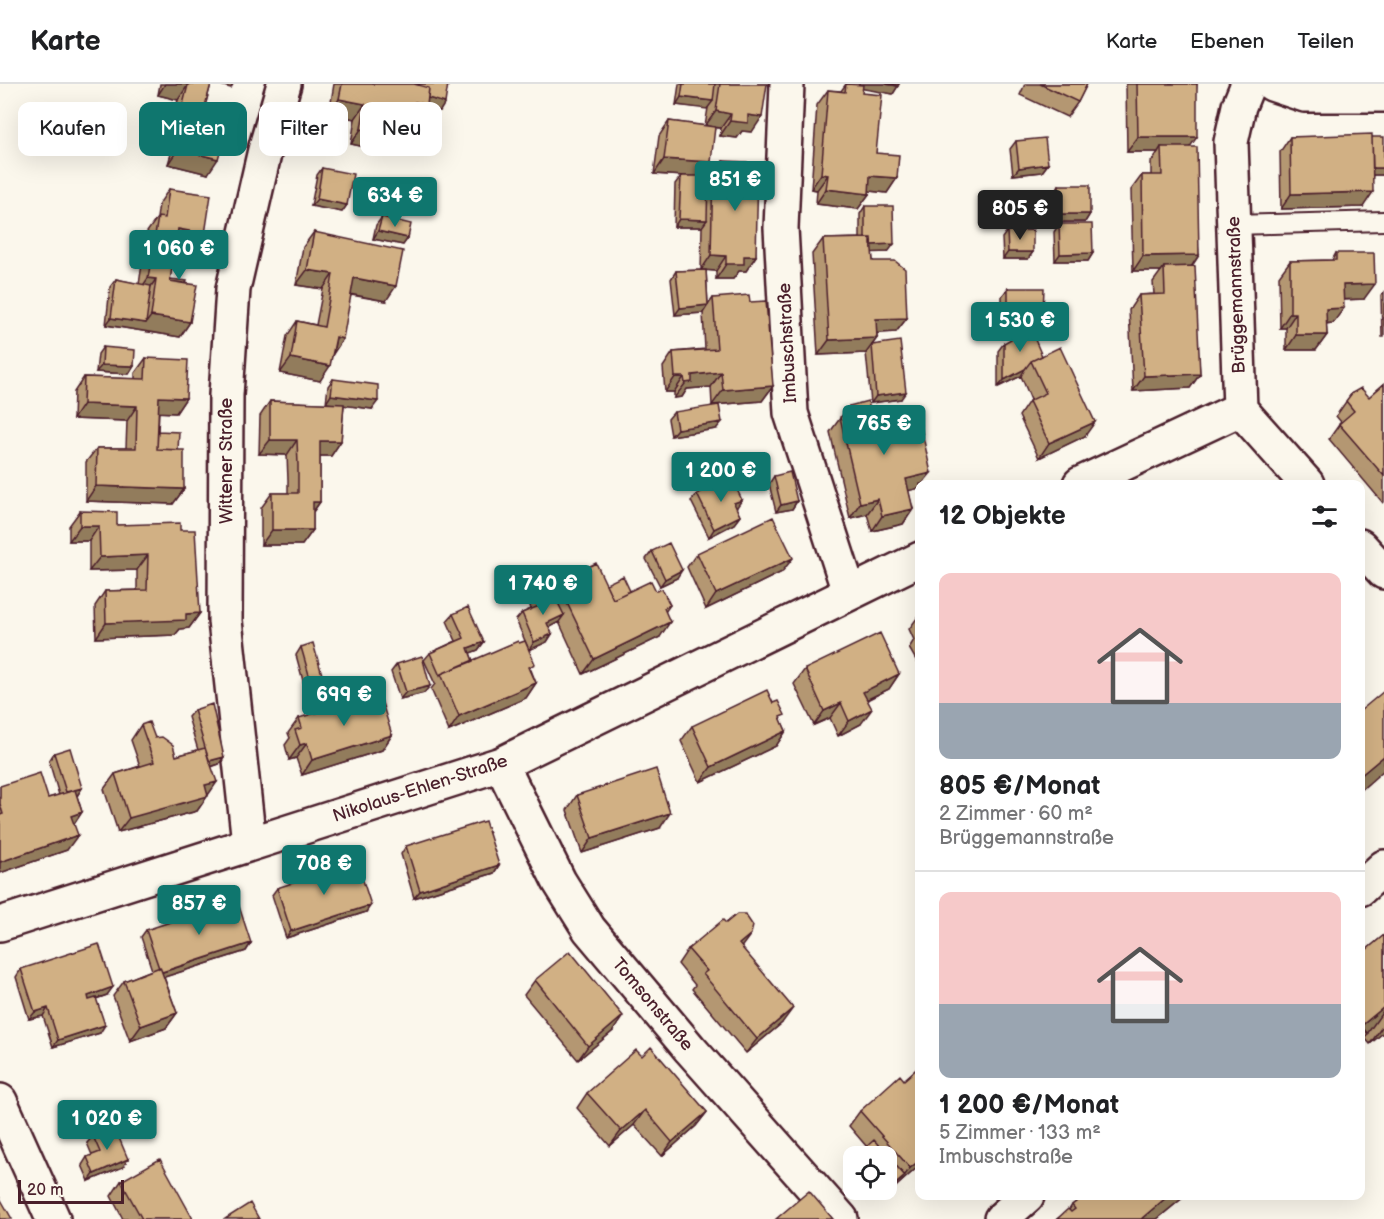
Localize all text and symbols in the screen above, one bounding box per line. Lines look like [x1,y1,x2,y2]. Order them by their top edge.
text: Karte [30,25,101,58]
text: Karte [1106,29,1157,54]
text: Ebenen [1190,29,1264,54]
text: Teilen [1297,29,1354,54]
chip: Kaufen [18,102,127,156]
chip: Mieten [139,102,247,156]
chip: Filter [259,102,348,156]
chip: Neu [360,102,442,156]
pin: 851 € [693,161,777,212]
text: 851 € [709,168,761,192]
pin: 634 € [353,177,437,228]
text: 634 € [367,184,423,208]
pin: 805 € [978,190,1062,241]
text: 805 € [992,197,1048,221]
street label: Brüggemannstraße [1223,216,1250,374]
pin: 1 060 € [124,230,234,281]
text: 1 060 € [143,237,215,261]
street label: Imbuschstraße [774,282,801,404]
pin: 1 530 € [965,302,1075,353]
text: 1 530 € [985,309,1055,333]
street label: Wittener Straße [216,398,237,524]
pin: 765 € [842,405,926,456]
text: 765 € [856,412,912,436]
pin: 1 200 € [666,452,776,503]
text: 1 200 € [686,459,756,483]
icon: filters [1308,500,1341,533]
text: 12 Objekte [939,501,1066,532]
pin: 1 740 € [488,565,598,616]
text: 1 740 € [508,572,578,596]
icon: home [1086,612,1194,720]
pin: 699 € [302,676,386,727]
text: 699 € [316,683,372,707]
street label: Nikolaus-Ehlen-Straße [330,750,511,827]
text: 805 €/Monat [939,771,1100,802]
text: 2 Zimmer · 60 m² [939,802,1093,826]
text: Brüggemannstraße [939,826,1114,850]
pin: 708 € [282,845,366,896]
text: 708 € [296,852,352,876]
pin: 857 € [157,885,241,936]
text: 857 € [171,892,227,916]
icon: home [1086,931,1194,1039]
street label: Tomsonstraße [608,954,698,1055]
text: 1 200 €/Monat [939,1090,1119,1121]
pin: 1 020 € [52,1100,162,1151]
text: 1 020 € [72,1107,142,1131]
text: 5 Zimmer · 133 m² [939,1121,1101,1145]
text: Imbuschstraße [939,1145,1073,1169]
map controls [843,1146,897,1200]
button: locate [843,1146,897,1200]
scale bar [18,1177,124,1204]
text: 20 m [27,1181,63,1200]

